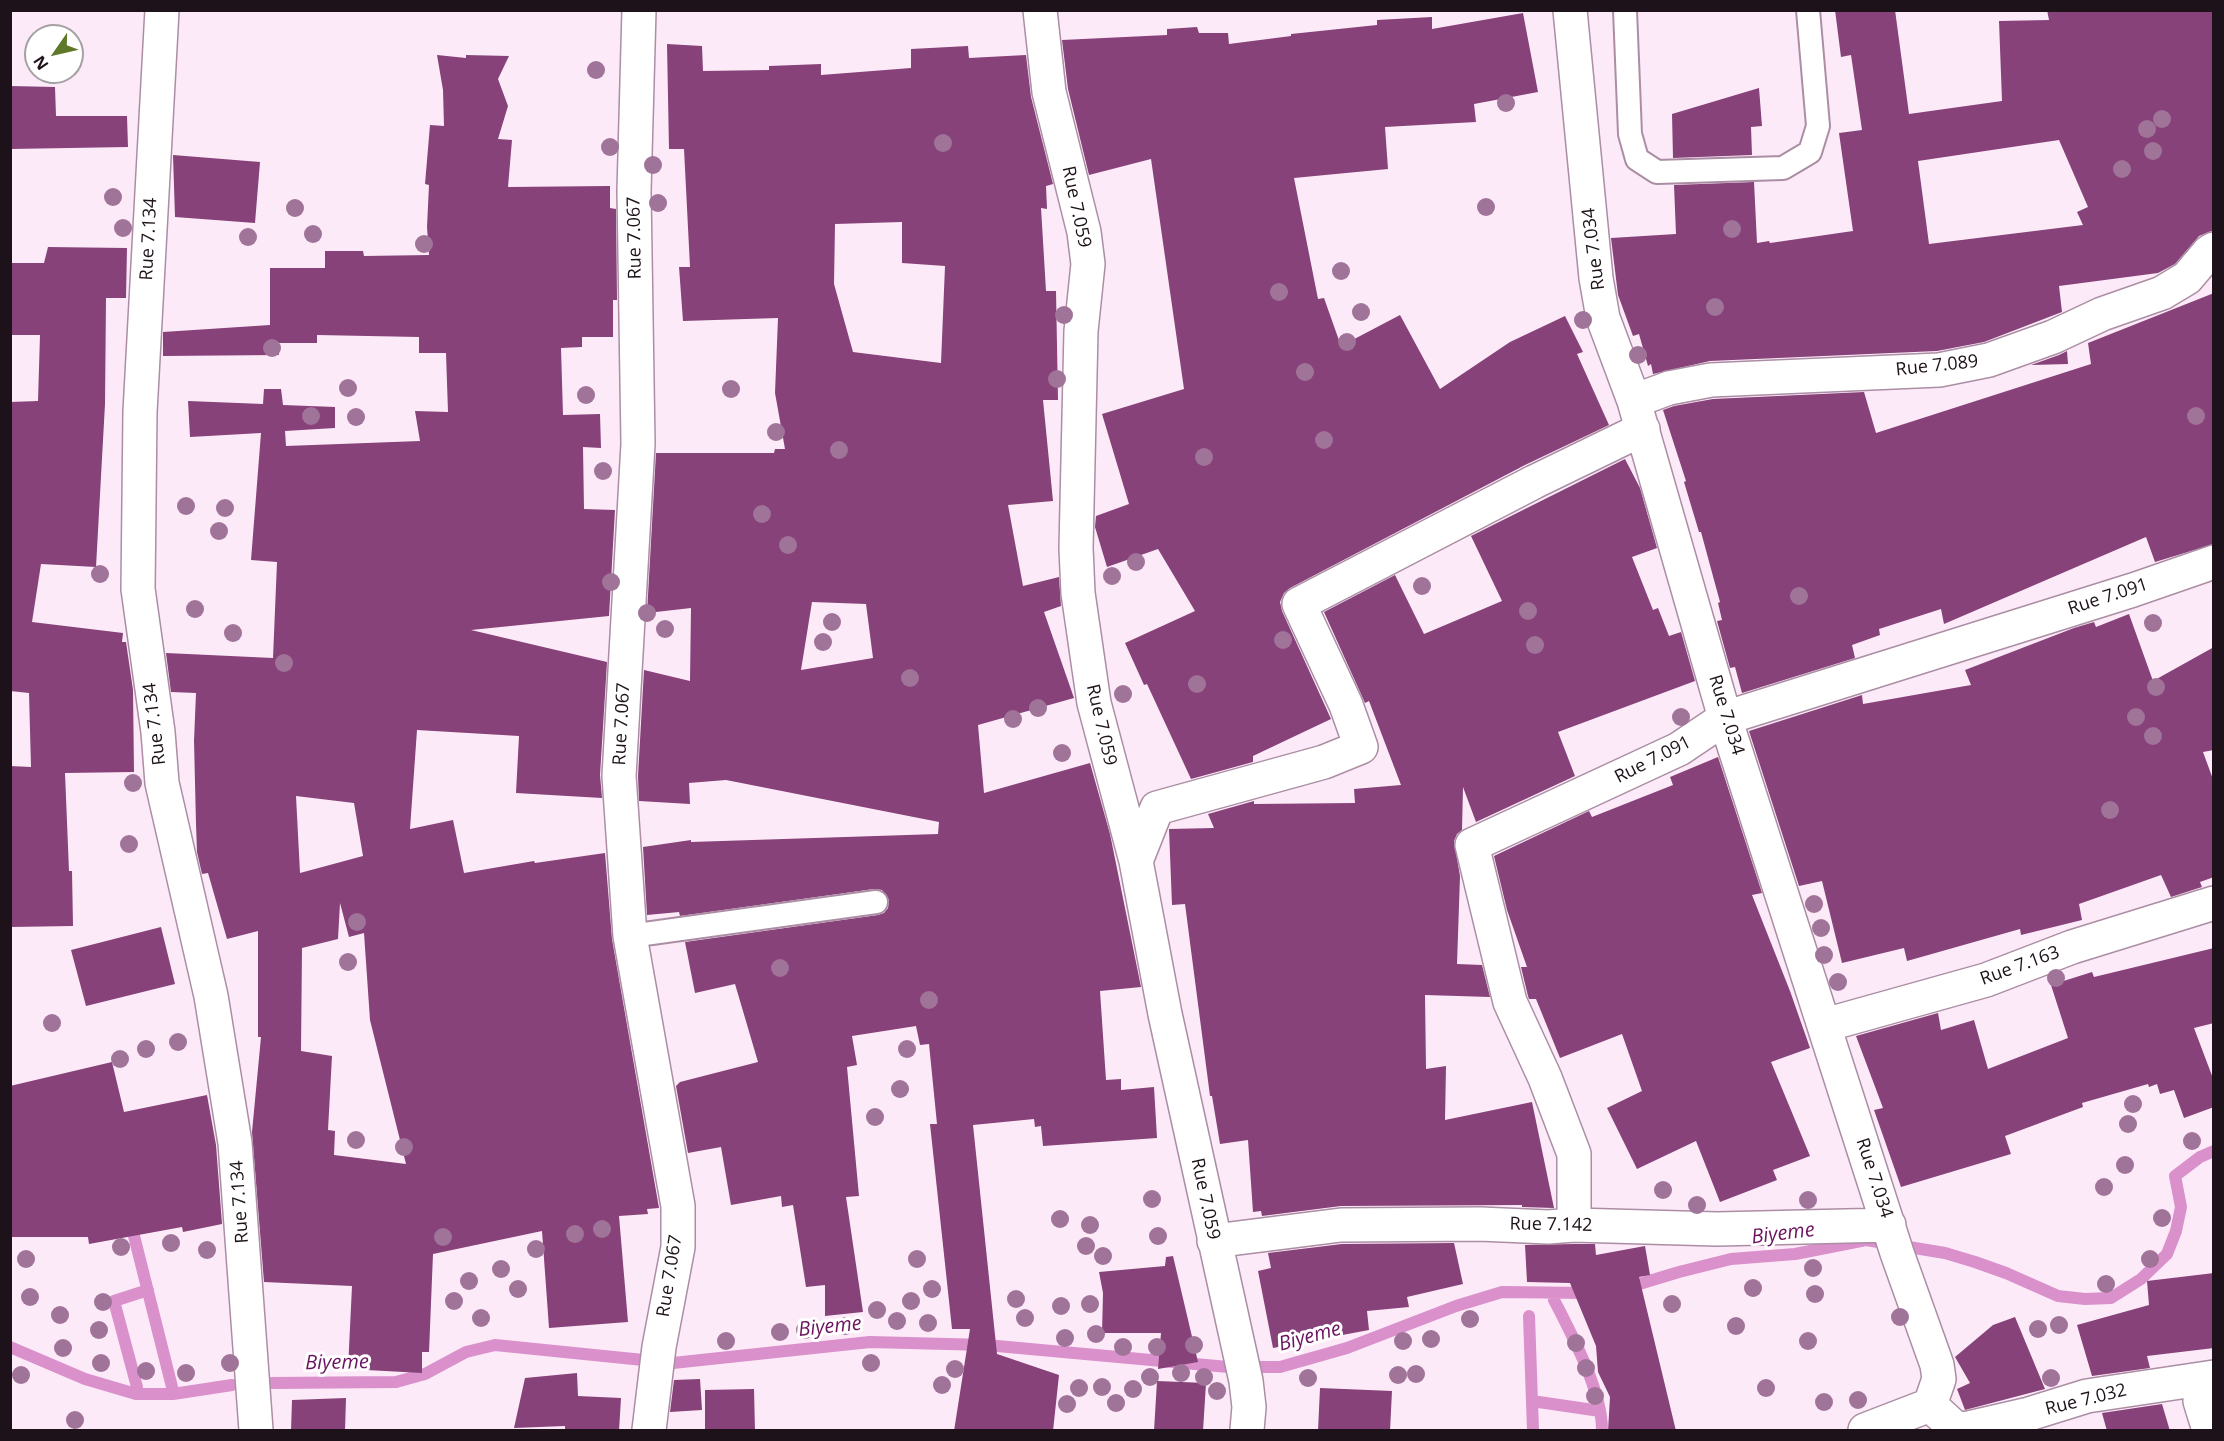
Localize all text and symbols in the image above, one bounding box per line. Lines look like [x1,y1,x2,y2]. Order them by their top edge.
north arrow [24,24,84,84]
text: N [28,51,53,74]
street label: Rue 7.059 [1057,164,1095,250]
street label: Rue 7.067 [623,196,647,280]
street label: Rue 7.134 [136,197,162,281]
street label: Rue 7.034 [1578,207,1610,291]
street label: Rue 7.089 [1895,351,1979,381]
street label: Rue 7.091 [2065,574,2151,620]
street label: Rue 7.034 [1704,672,1748,758]
street label: Rue 7.134 [139,682,171,766]
street label: Rue 7.067 [609,682,635,766]
street label: Rue 7.059 [1081,682,1121,768]
street label: Rue 7.091 [1611,732,1695,788]
street label: Rue 7.163 [1977,942,2063,990]
street label: Rue 7.034 [1851,1135,1897,1221]
street label: Rue 7.059 [1186,1156,1224,1242]
street label: Rue 7.134 [226,1160,254,1244]
street label: Rue 7.142 [1509,1213,1593,1237]
water label: Biyeme [1750,1218,1816,1250]
street label: Rue 7.067 [653,1233,687,1319]
water label: Biyeme [797,1312,863,1342]
water label: Biyeme [1276,1317,1344,1357]
water label: Biyeme [305,1350,369,1376]
street label: Rue 7.032 [2043,1380,2129,1420]

